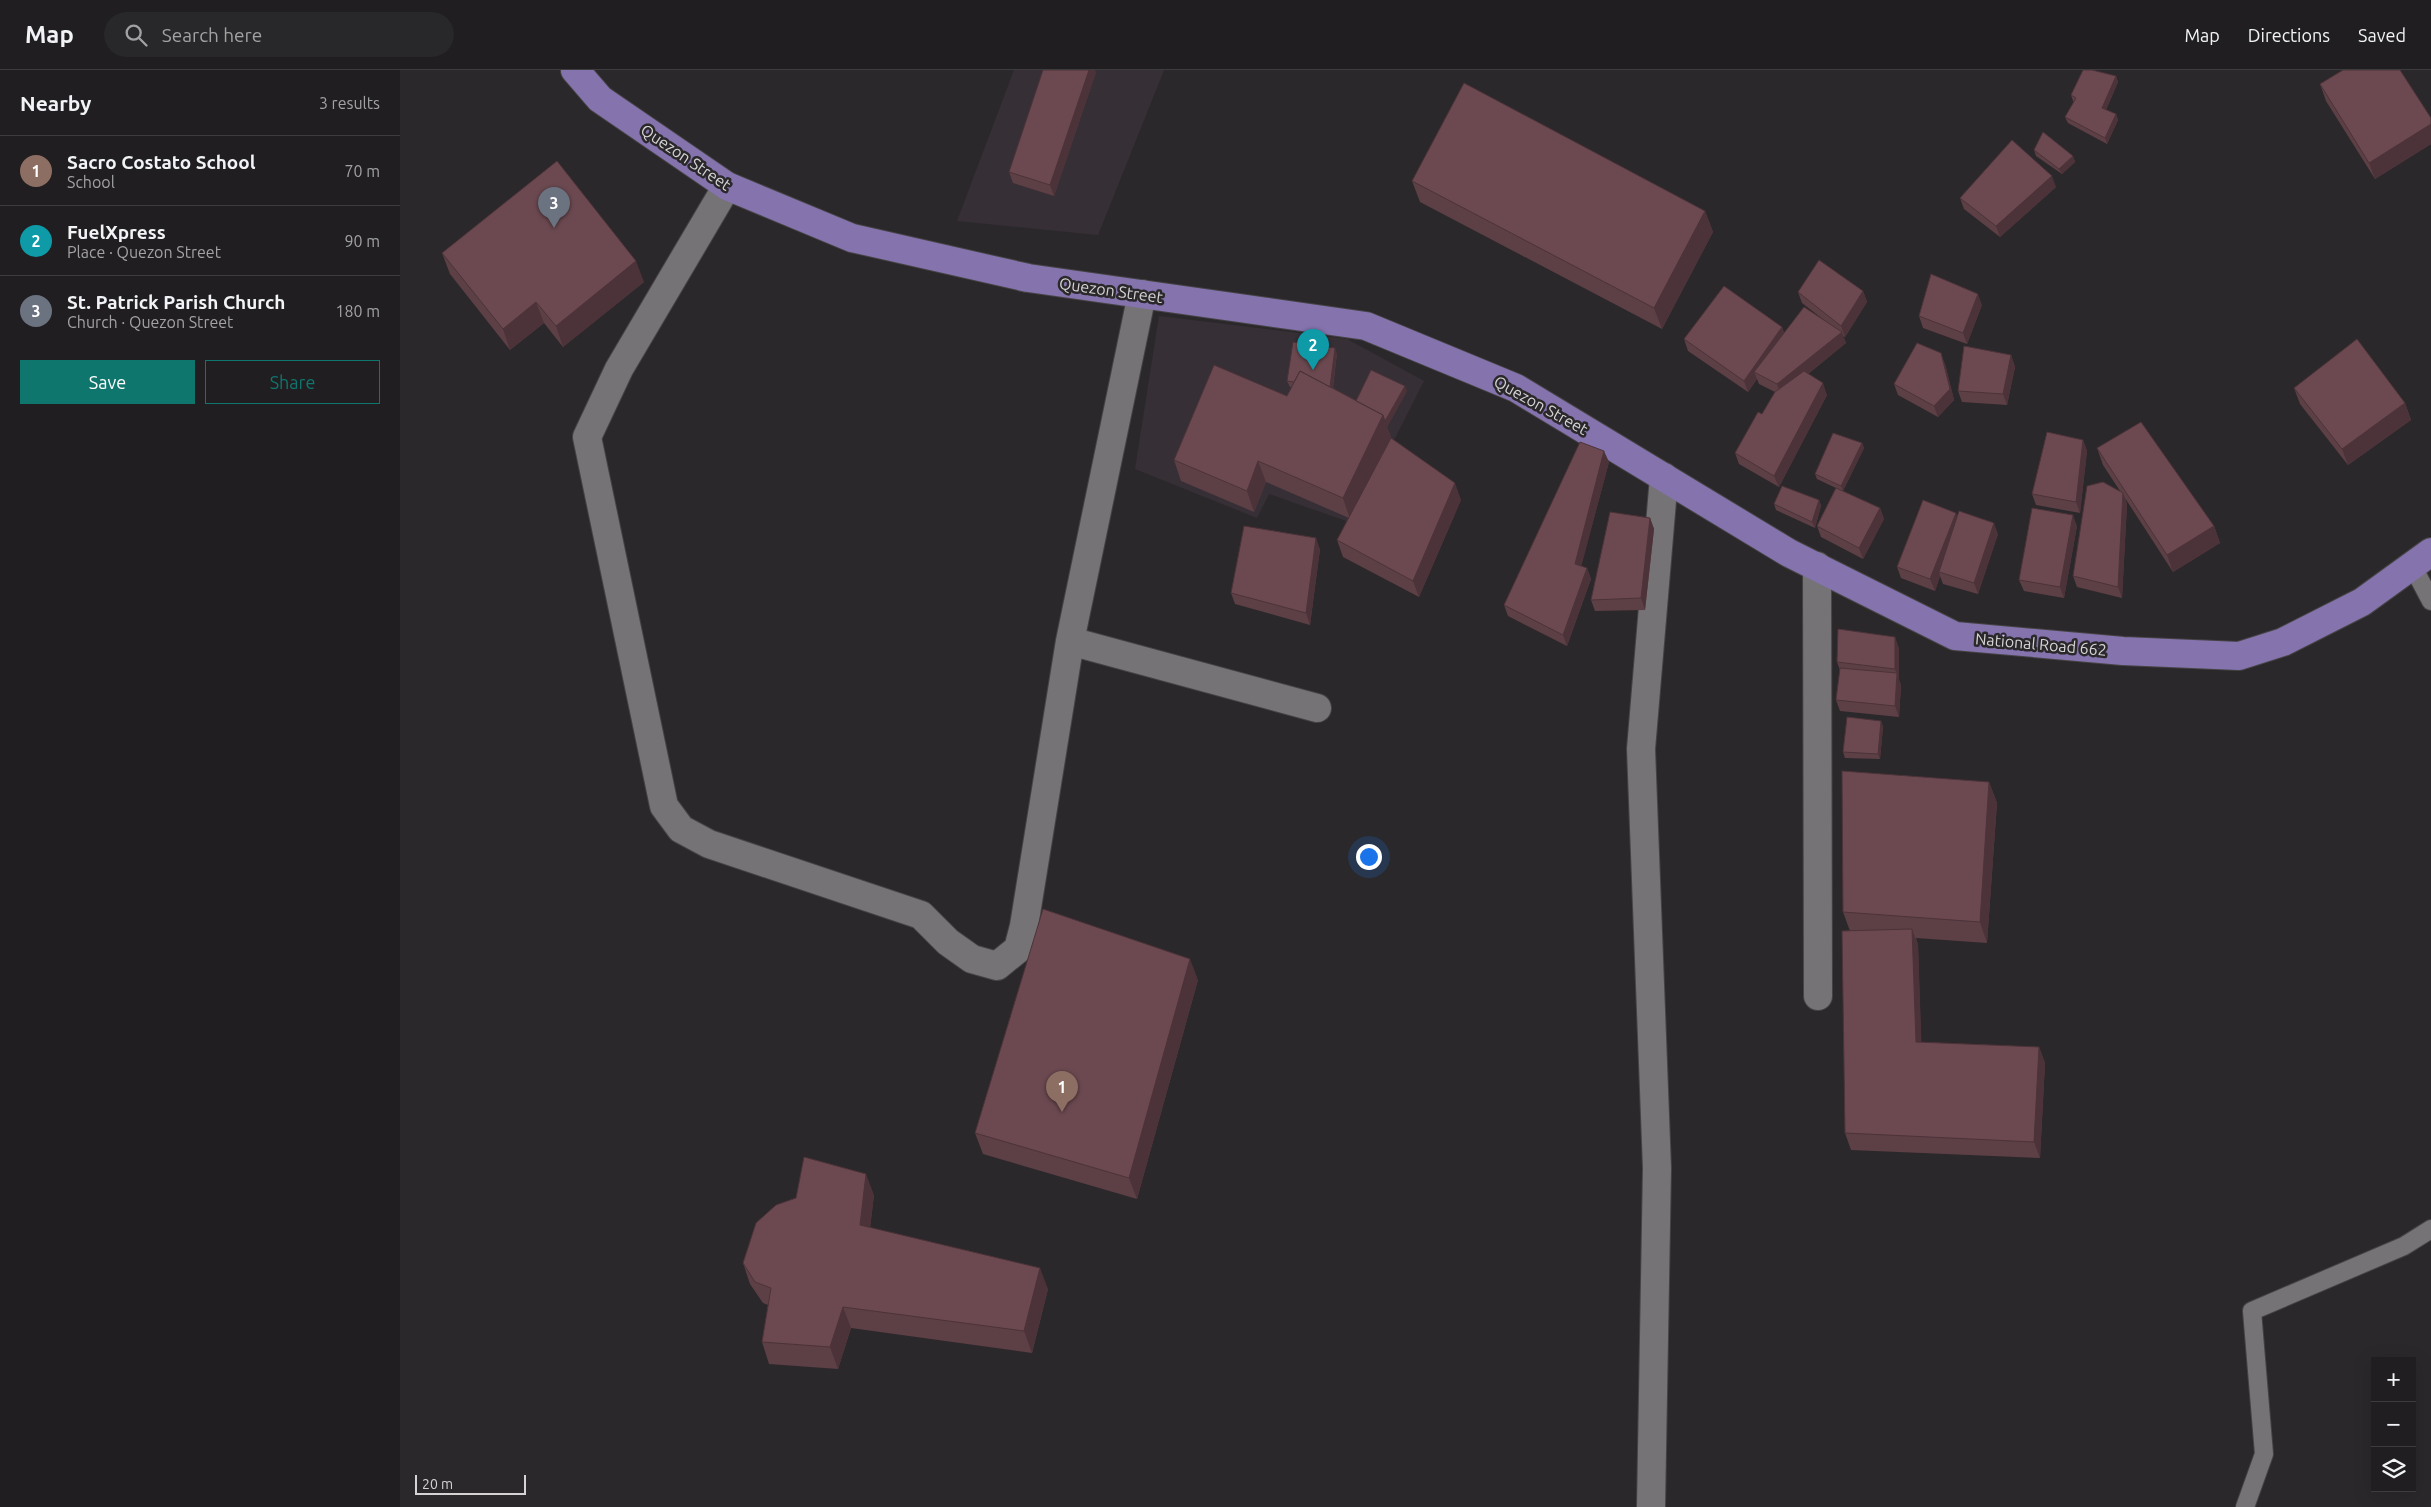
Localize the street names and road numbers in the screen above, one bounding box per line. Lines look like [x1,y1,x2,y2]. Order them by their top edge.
street label: Quezon Street [638,120,735,194]
street label: Quezon Street [1058,274,1165,306]
street label: Quezon Street [1491,372,1592,439]
street label: National Road 662 [1974,629,2108,659]

